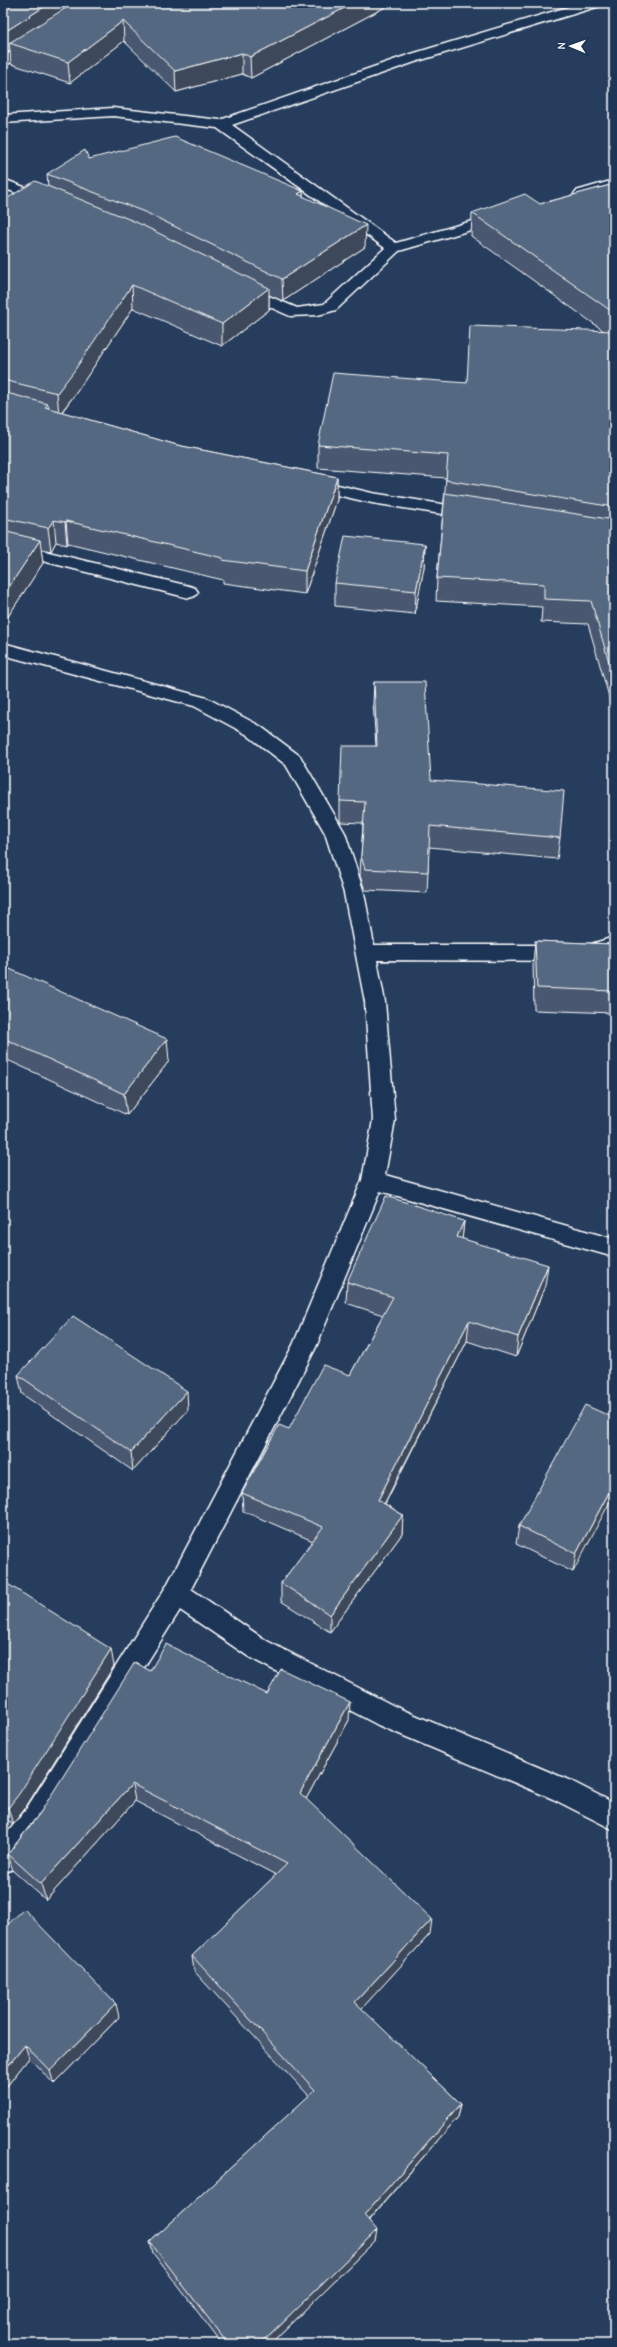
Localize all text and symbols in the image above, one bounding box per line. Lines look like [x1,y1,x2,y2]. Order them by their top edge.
north arrow [551,26,591,66]
text: N [555,42,568,49]

